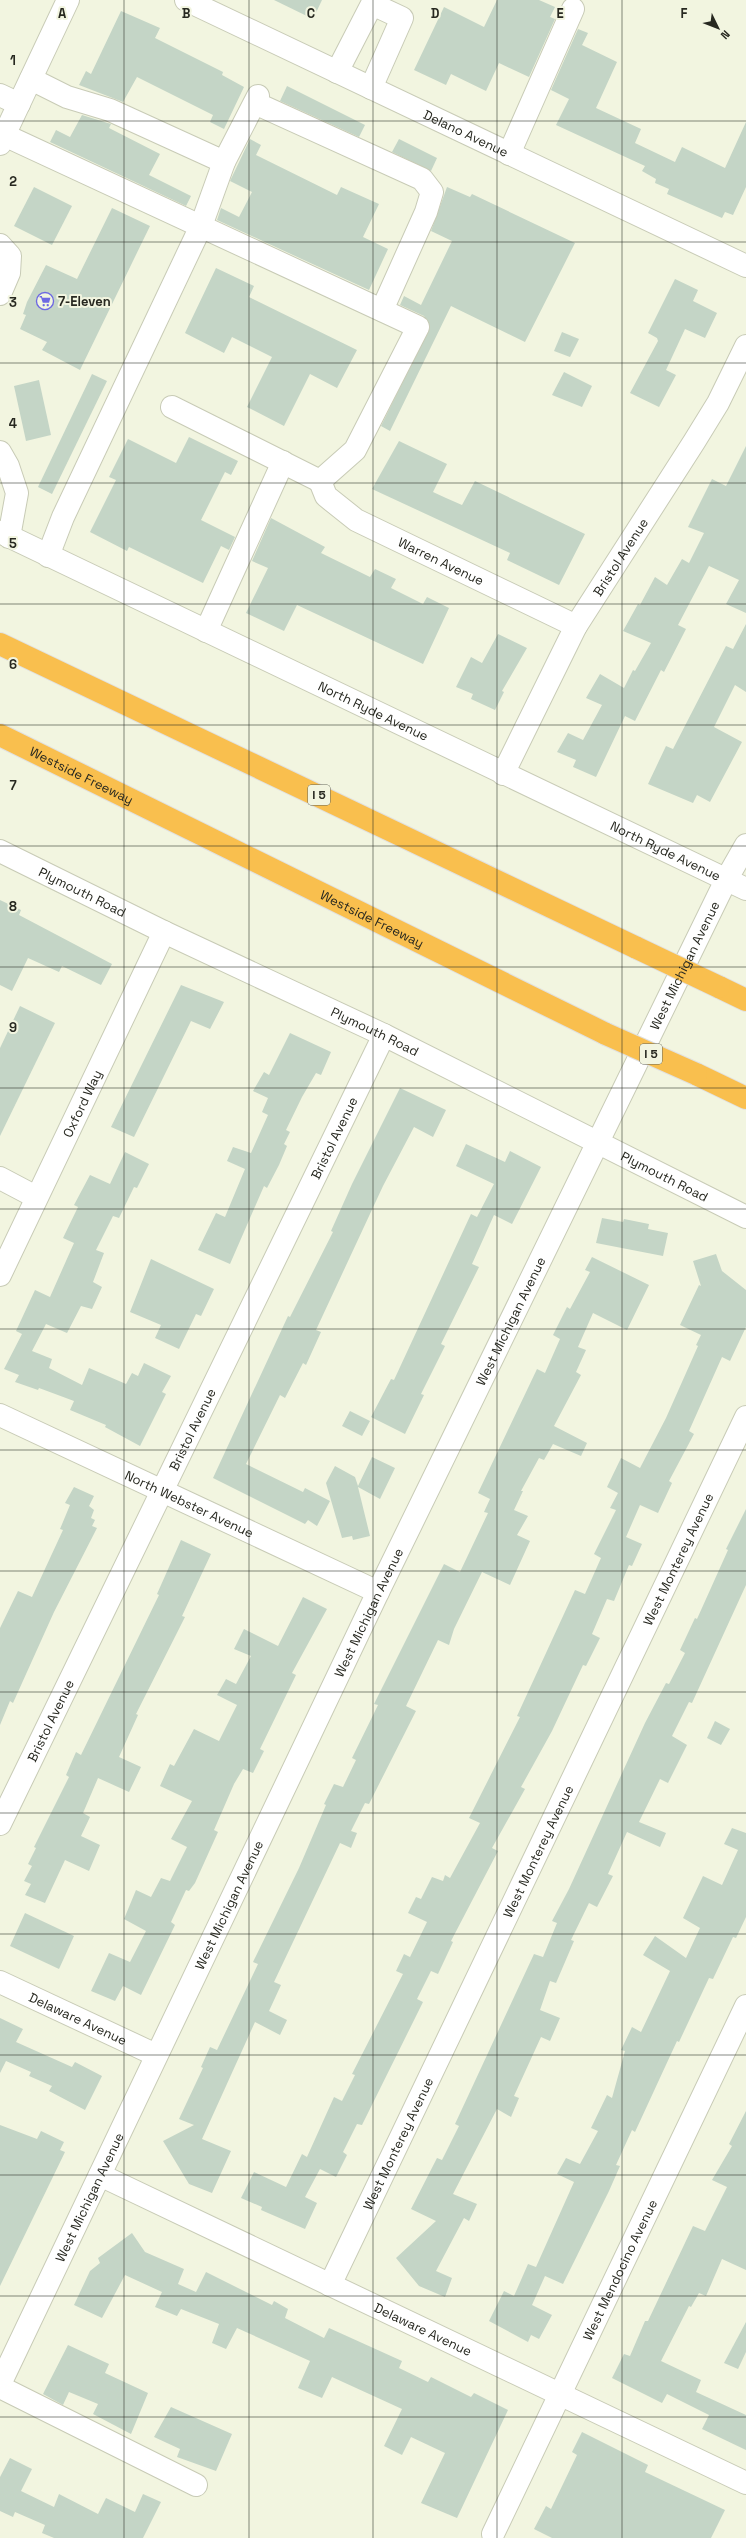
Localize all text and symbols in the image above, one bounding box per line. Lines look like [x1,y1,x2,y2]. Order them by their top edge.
text: A [58,5,67,22]
text: B [182,5,191,22]
text: C [307,5,315,22]
text: D [431,5,440,22]
text: E [556,5,564,22]
text: F [681,5,688,22]
north arrow [698,8,738,48]
text: N [718,27,733,42]
text: 1 [10,52,16,69]
street label: Delano Avenue [421,106,511,160]
text: 2 [9,173,17,190]
supermarket icon: 7-Eleven [35,291,55,311]
place label: 7-Eleven [58,293,111,310]
text: 3 [9,294,17,311]
text: 4 [9,415,17,432]
street label: Bristol Avenue [589,515,652,599]
street label: Warren Avenue [395,533,487,589]
text: 5 [9,535,17,552]
text: 6 [9,656,17,673]
street label: North Ryde Avenue [316,677,431,744]
street label: Westside Freeway [27,743,136,808]
text: 7 [9,777,17,794]
road number: I 5 [308,785,330,805]
street label: North Ryde Avenue [608,817,724,884]
street label: Plymouth Road [36,863,129,920]
street label: Westside Freeway [317,886,427,951]
text: 8 [9,898,17,915]
street label: West Michigan Avenue [646,898,723,1033]
street label: Plymouth Road [328,1003,422,1060]
text: 9 [9,1019,17,1036]
road number: I 5 [640,1044,662,1064]
street label: Oxford Way [59,1067,105,1140]
street label: Bristol Avenue [307,1094,361,1182]
street label: Plymouth Road [618,1147,711,1205]
street label: West Michigan Avenue [472,1254,549,1388]
street label: Bristol Avenue [165,1385,219,1473]
street label: North Webster Avenue [122,1466,256,1541]
street label: West Monterey Avenue [639,1490,717,1628]
street label: West Michigan Avenue [330,1545,407,1680]
street label: Bristol Avenue [23,1677,78,1765]
street label: West Monterey Avenue [499,1782,577,1920]
street label: West Michigan Avenue [191,1837,267,1972]
street label: Delaware Avenue [26,1988,130,2049]
street label: West Monterey Avenue [359,2074,437,2212]
street label: West Michigan Avenue [51,2130,127,2265]
street label: West Mendocino Avenue [579,2196,661,2343]
street label: Delaware Avenue [372,2299,475,2360]

